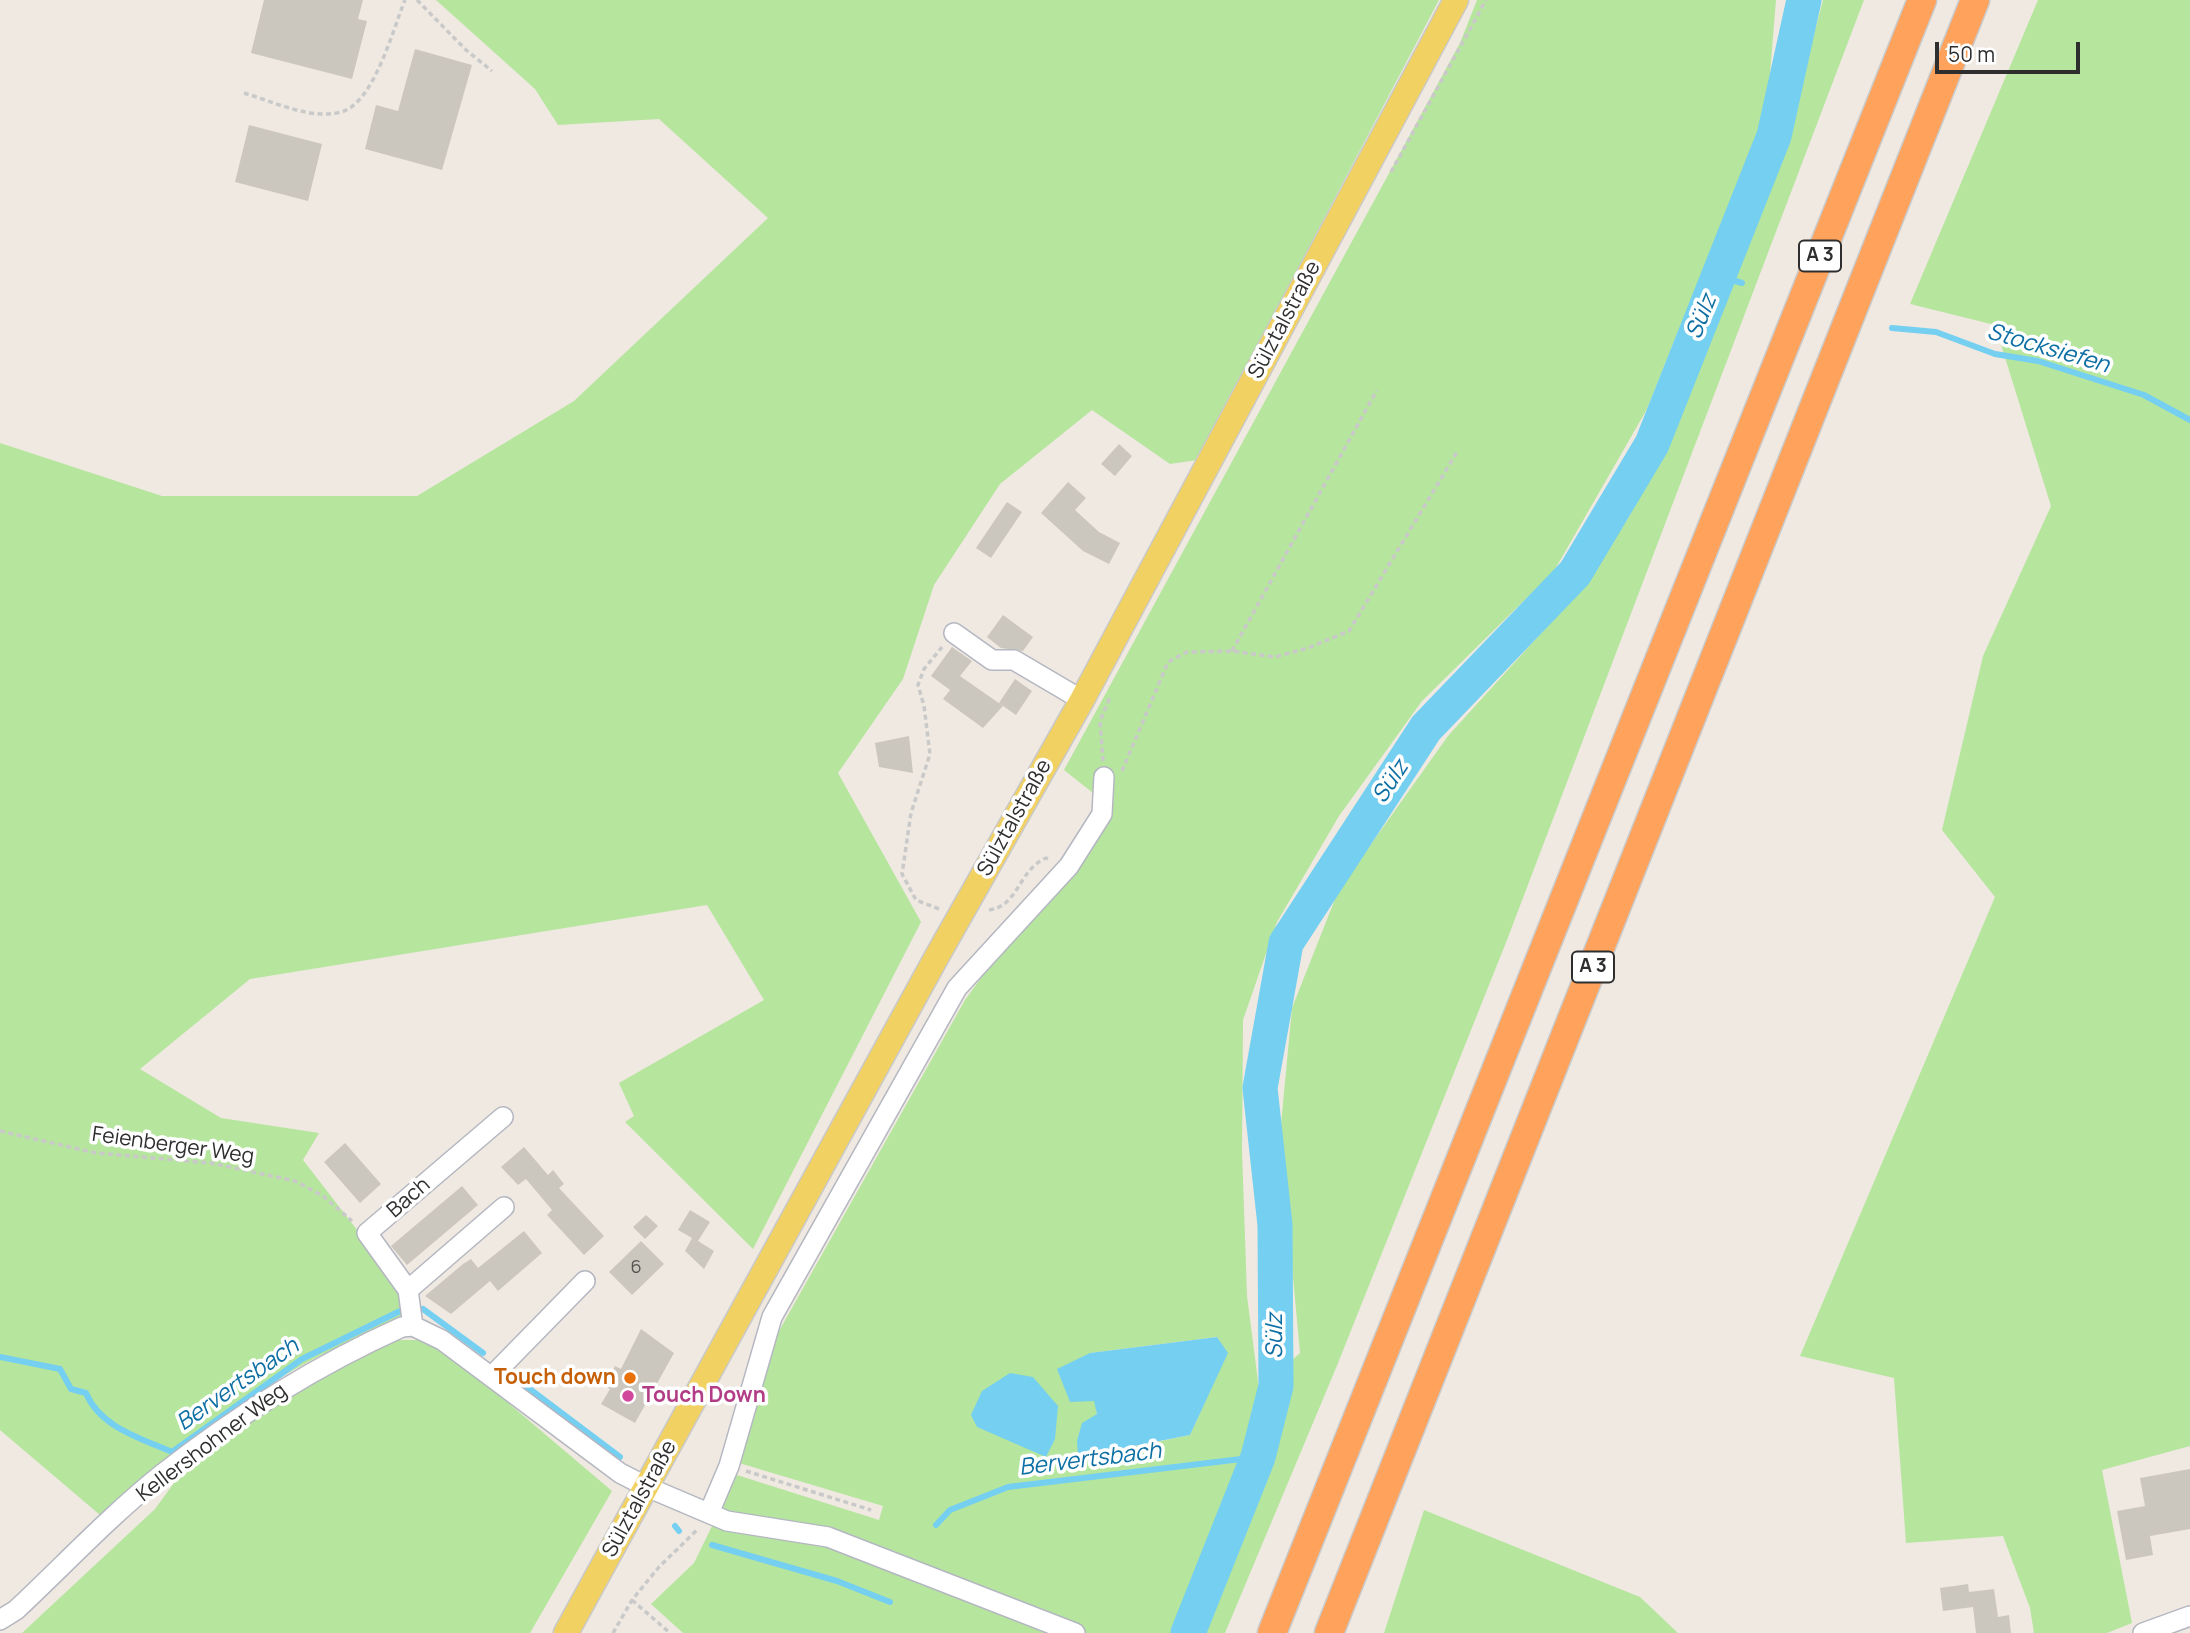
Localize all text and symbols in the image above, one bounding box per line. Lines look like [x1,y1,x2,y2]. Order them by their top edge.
scale bar [1938,28,2083,72]
text: 50 m [1948,40,1995,68]
road number: A 3 [1799,240,1841,272]
street label: Sülztalstraße [1243,257,1327,383]
water label: Sülz [1681,291,1723,343]
water label: Stocksiefen [1984,318,2112,380]
street label: Sülztalstraße [973,755,1057,881]
water label: Sülz [1367,755,1415,809]
road number: A 3 [1572,951,1614,982]
street label: Feienberger Weg [90,1122,256,1170]
street label: Bach [382,1173,436,1223]
house number: 6 [630,1257,642,1279]
water label: Sülz [1262,1313,1290,1359]
water label: Bervertsbach [172,1333,304,1437]
place label: Touch down [494,1365,616,1391]
marker: Touch down [622,1370,638,1386]
street label: Kellershohner Weg [132,1378,292,1508]
place label: Touch Down [642,1383,766,1409]
marker: Touch Down [620,1388,636,1404]
street label: Sülztalstraße [598,1436,682,1562]
water label: Bervertsbach [1017,1438,1163,1482]

